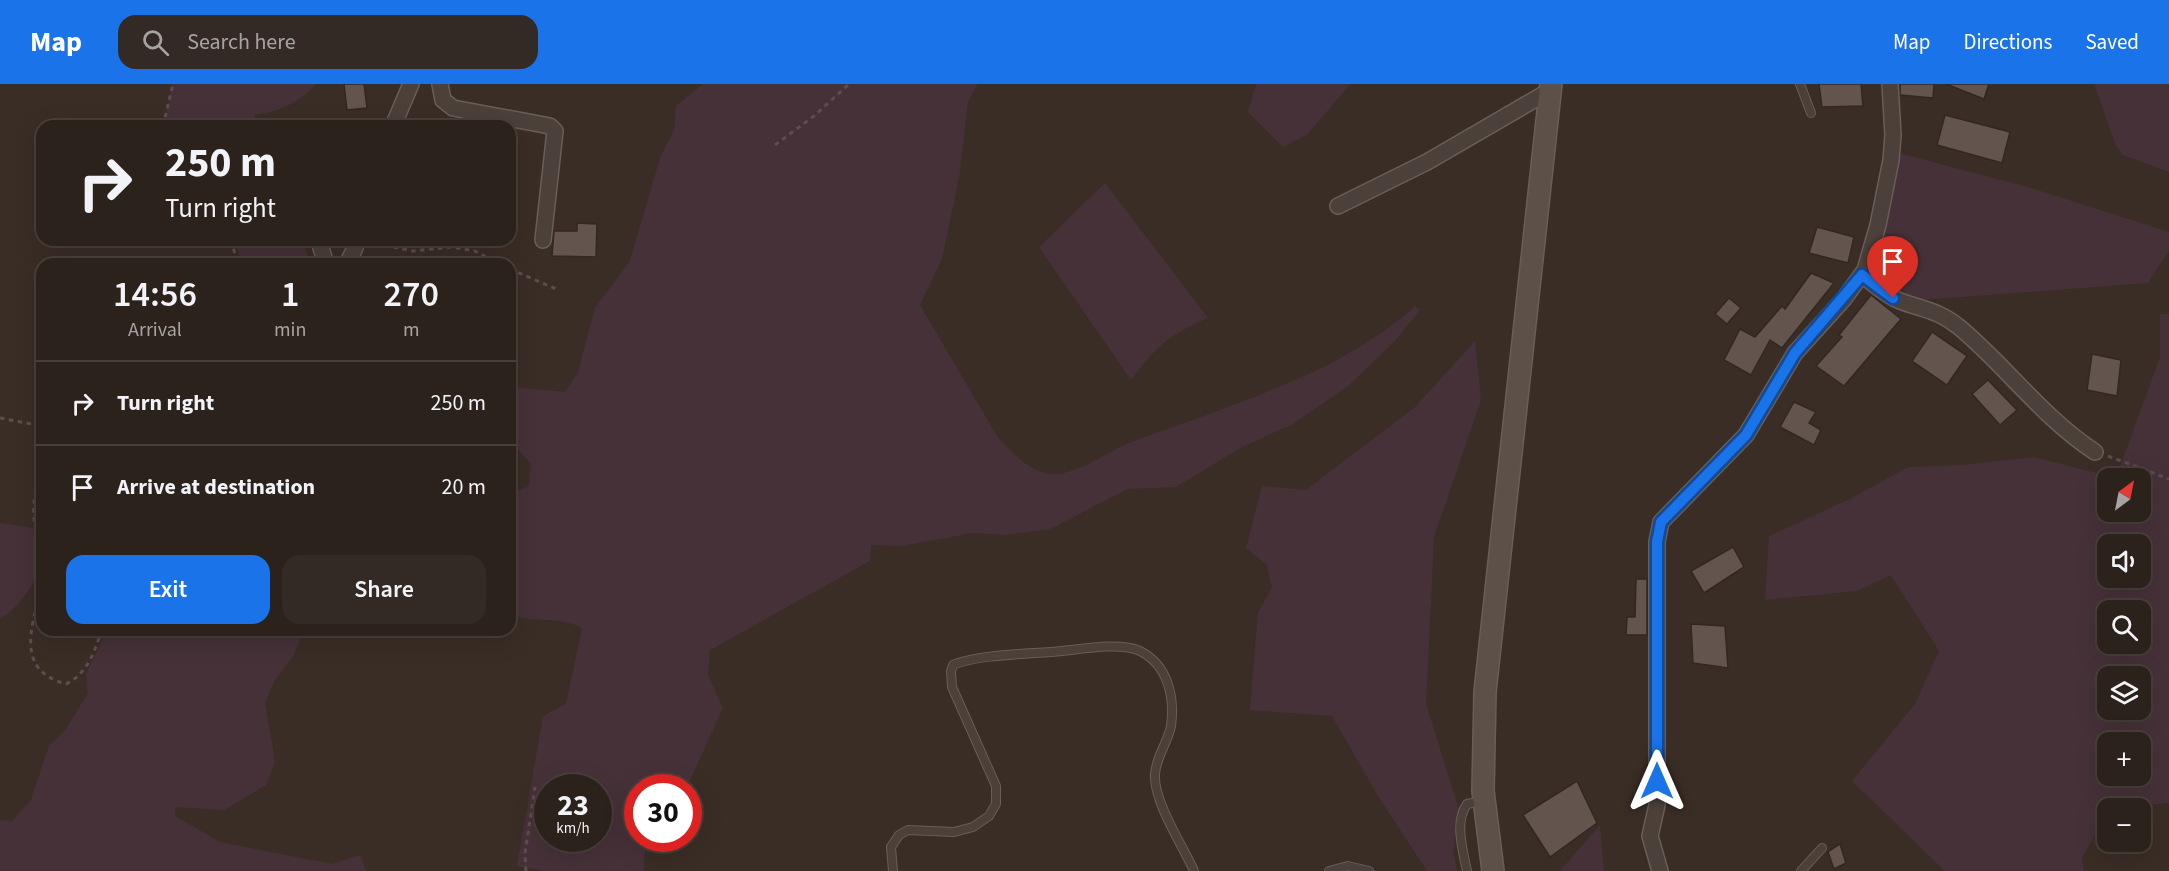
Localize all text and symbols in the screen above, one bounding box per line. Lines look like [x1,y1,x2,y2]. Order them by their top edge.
search box [118,15,538,69]
text: Map [30,22,82,62]
icon: search [139,26,172,59]
text: Search here [187,26,296,58]
text: Map [1893,27,1931,57]
text: Directions [1964,27,2052,57]
text: Saved [2085,27,2139,57]
text: 250 m [165,133,276,193]
icon: right [66,144,144,222]
text: Turn right [165,189,276,228]
pin [1867,236,1918,298]
icon: arrive [1876,245,1909,278]
text: 14:56 [113,269,197,320]
text: 1 [281,269,299,320]
text: 270 [383,269,439,320]
text: Arrival [128,316,182,344]
text: min [274,316,306,344]
text: m [403,316,419,344]
icon: right [66,387,99,420]
text: Turn right [117,387,214,419]
text: 250 m [431,387,486,419]
north arrow [2097,468,2151,522]
map controls [2097,468,2151,852]
icon: arrive [66,471,99,504]
text: Arrive at destination [117,471,315,503]
text: 20 m [441,471,486,503]
button: sound [2097,534,2151,588]
button: Exit [66,555,270,624]
button: Share [282,555,486,624]
button: search [2097,600,2151,654]
button: layers [2097,666,2151,720]
button: + [2097,732,2151,786]
position arrow [1625,749,1689,813]
speed limit sign: 30 [624,774,702,852]
text: 23 [557,784,589,827]
button: − [2097,798,2151,852]
text: km/h [556,818,590,839]

